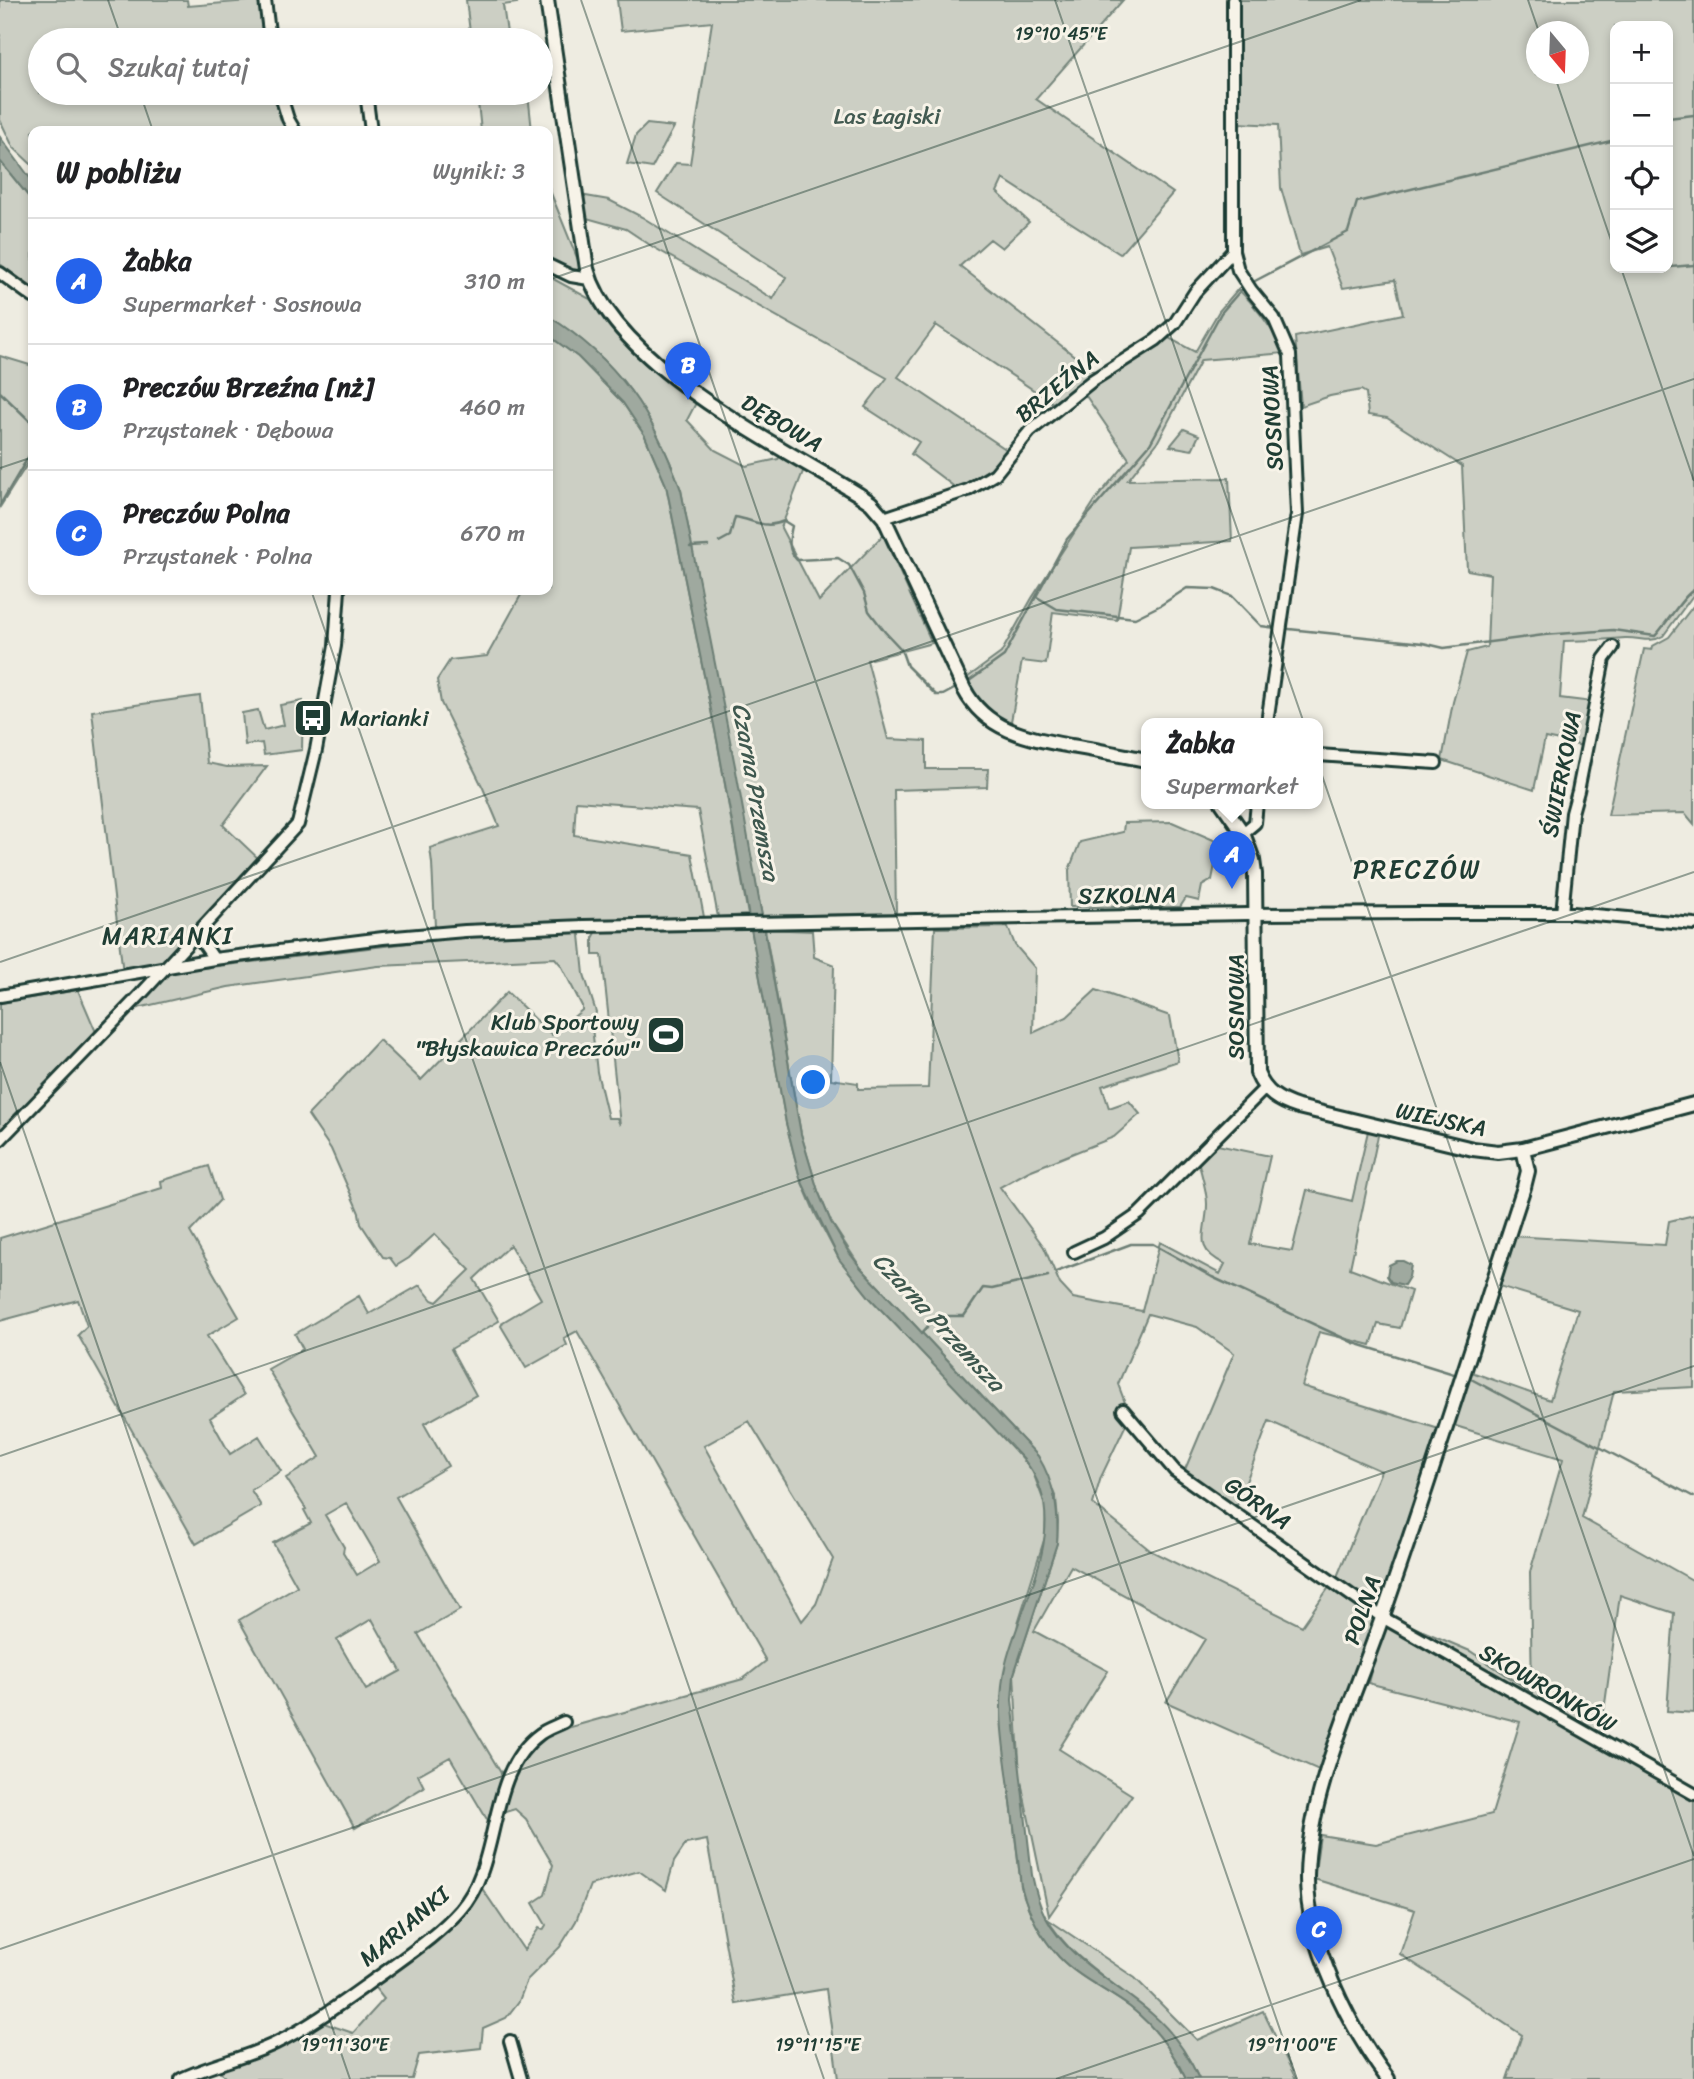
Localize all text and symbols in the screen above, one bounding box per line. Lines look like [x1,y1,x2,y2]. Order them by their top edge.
text: 19°10'45"E [1015,18,1108,50]
north arrow [1526,21,1589,84]
map controls [1610,21,1673,273]
button: + [1610,21,1673,84]
search box [28,28,553,105]
text: Szukaj tutaj [108,44,249,90]
icon: search [52,48,90,86]
button: − [1610,84,1673,147]
park label: Las Łagiski [834,96,941,137]
text: W pobliżu [56,145,181,199]
button: locate [1610,147,1673,210]
text: Wyniki: 3 [432,151,525,192]
button: layers [1610,210,1673,273]
text: Żabka [123,238,191,284]
text: A [71,261,87,302]
text: 310 m [464,261,525,302]
text: Supermarket · Sosnowa [123,284,361,325]
street label: BRZEŹNA [1006,339,1109,433]
pin: B [665,342,711,400]
text: Preczów Brzeźna [nż] [123,364,375,410]
street label: SOSNOWA [1249,364,1296,472]
street label: DĘBOWA [733,383,831,464]
text: B [72,387,86,428]
text: 460 m [459,387,525,428]
text: Przystanek · Dębowa [123,410,333,451]
text: Preczów Polna [123,490,290,536]
text: C [72,513,86,554]
text: 670 m [461,513,525,554]
text: Przystanek · Polna [123,536,312,577]
bus stop icon: Marianki [292,697,334,739]
place label: Marianki [340,698,429,739]
water label: Czarna Przemsza [720,700,793,886]
street label: ŚWIERKOWA [1529,707,1594,841]
popup [1141,718,1323,809]
text: Żabka [1166,720,1234,766]
text: Supermarket [1166,766,1298,807]
pin: A [1209,831,1255,889]
district label: PRECZÓW [1353,846,1481,892]
street label: SZKOLNA [1078,874,1176,917]
district label: MARIANKI [102,915,234,957]
street label: SOSNOWA [1216,954,1257,1060]
place label: Klub Sportowy "Błyskawica Preczów" [415,1002,641,1069]
sports icon: Klub Sportowy "Błyskawica Preczów" [645,1014,687,1056]
your location [796,1065,830,1099]
street label: WIEJSKA [1392,1090,1490,1149]
water label: Czarna Przemsza [862,1242,1017,1404]
street label: GÓRNA [1215,1465,1300,1542]
street label: POLNA [1332,1570,1393,1650]
street label: SKOWRONKÓW [1471,1632,1625,1745]
street label: MARIANKI [349,1874,461,1977]
pin: C [1296,1906,1342,1964]
text: 19°11'30"E [301,2029,390,2061]
text: 19°11'15"E [776,2029,861,2061]
text: 19°11'00"E [1248,2029,1337,2061]

